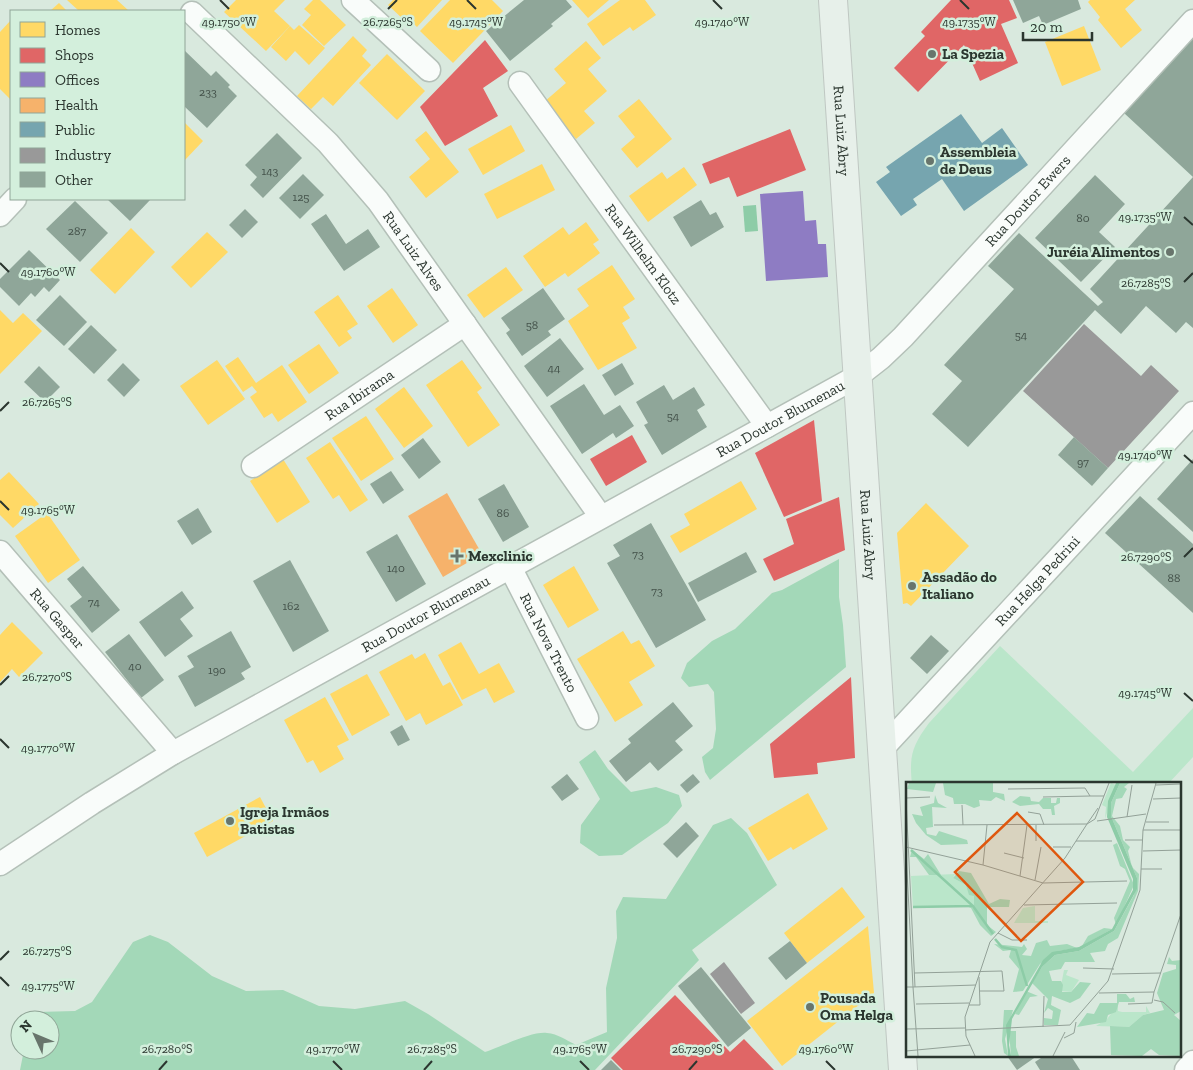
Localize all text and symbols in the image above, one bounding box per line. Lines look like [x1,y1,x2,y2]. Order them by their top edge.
legend [10,10,185,200]
scale bar [1023,10,1092,42]
text: 49.1750°W [202,15,257,29]
text: 26.7265°S [363,15,413,29]
text: 49.1745°W [449,15,504,29]
text: 49.1740°W [695,15,750,29]
text: 49.1735°W [942,15,996,29]
text: 20 m [1030,18,1063,36]
text: Homes [55,21,100,39]
place label: La Spezia [942,45,1005,63]
text: Shops [55,46,94,64]
marker: La Spezia [926,48,938,60]
text: Offices [55,71,99,89]
house number: 233 [199,85,217,99]
street label: Rua Luiz Abry [830,85,854,177]
text: Health [55,96,99,114]
text: Public [55,121,95,139]
place label: Assembleia de Deus [940,143,1017,178]
text: Industry [55,146,112,164]
street label: Rua Doutor Ewers [982,151,1075,250]
marker: Assembleia de Deus [924,155,936,167]
house number: 143 [262,164,279,178]
text: Other [55,171,93,189]
house number: 125 [293,190,309,204]
street label: Rua Wilhelm Klotz [601,200,686,308]
street label: Rua Luiz Alves [379,208,448,294]
text: 49.1735°W [1118,210,1172,224]
house number: 80 [1076,211,1090,225]
house number: 287 [68,224,86,238]
place label: Juréia Alimentos [1047,243,1160,261]
marker: Juréia Alimentos [1164,246,1176,258]
text: 49.1760°W [21,265,76,279]
text: 26.7285°S [1121,276,1171,290]
house number: 58 [526,318,538,332]
house number: 54 [1015,328,1028,342]
house number: 44 [548,361,561,375]
street label: Rua Ibirama [321,365,397,424]
street label: Rua Doutor Blumenau [713,376,848,461]
text: 26.7265°S [22,395,72,409]
house number: 54 [667,409,680,423]
text: 49.1740°W [1118,448,1173,462]
house number: 97 [1077,455,1089,469]
street label: Rua Luiz Abry [856,489,880,581]
text: 49.1765°W [21,503,76,517]
house number: 86 [497,506,509,520]
street label: Rua Helga Pedrini [991,532,1084,630]
place label: Mexclinic [468,547,533,565]
house number: 73 [632,547,644,561]
marker: Mexclinic [450,549,464,563]
text: 26.7290°S [1121,550,1171,564]
house number: 140 [387,561,405,575]
place label: Assadão do Italiano [922,568,997,603]
street label: Rua Doutor Blumenau [358,571,493,656]
house number: 88 [1168,571,1180,585]
marker: Assadão do Italiano [906,580,918,592]
house number: 73 [651,584,663,598]
street label: Rua Gaspar [26,585,88,653]
street label: Rua Nova Trento [516,590,582,696]
house number: 74 [88,595,100,609]
house number: 162 [282,599,300,613]
house number: 40 [128,659,142,673]
house number: 190 [208,663,226,677]
text: 26.7270°S [22,670,72,684]
text: 49.1745°W [1118,686,1173,700]
text: 49.1770°W [21,741,76,755]
inset map [906,782,1180,1058]
place label: Igreja Irmãos Batistas [240,803,329,838]
marker: Igreja Irmãos Batistas [224,815,236,827]
text: 26.7275°S [22,944,72,958]
text: 49.1775°W [21,979,75,993]
place label: Pousada Oma Helga [820,989,893,1024]
marker: Pousada Oma Helga [804,1001,816,1013]
north arrow [10,1010,60,1060]
text: N [16,1016,36,1036]
text: 26.7280°S [142,1042,192,1056]
text: 49.1770°W [306,1042,361,1056]
text: 26.7285°S [407,1042,457,1056]
text: 49.1765°W [553,1042,608,1056]
text: 26.7290°S [672,1042,722,1056]
text: 49.1760°W [799,1042,854,1056]

